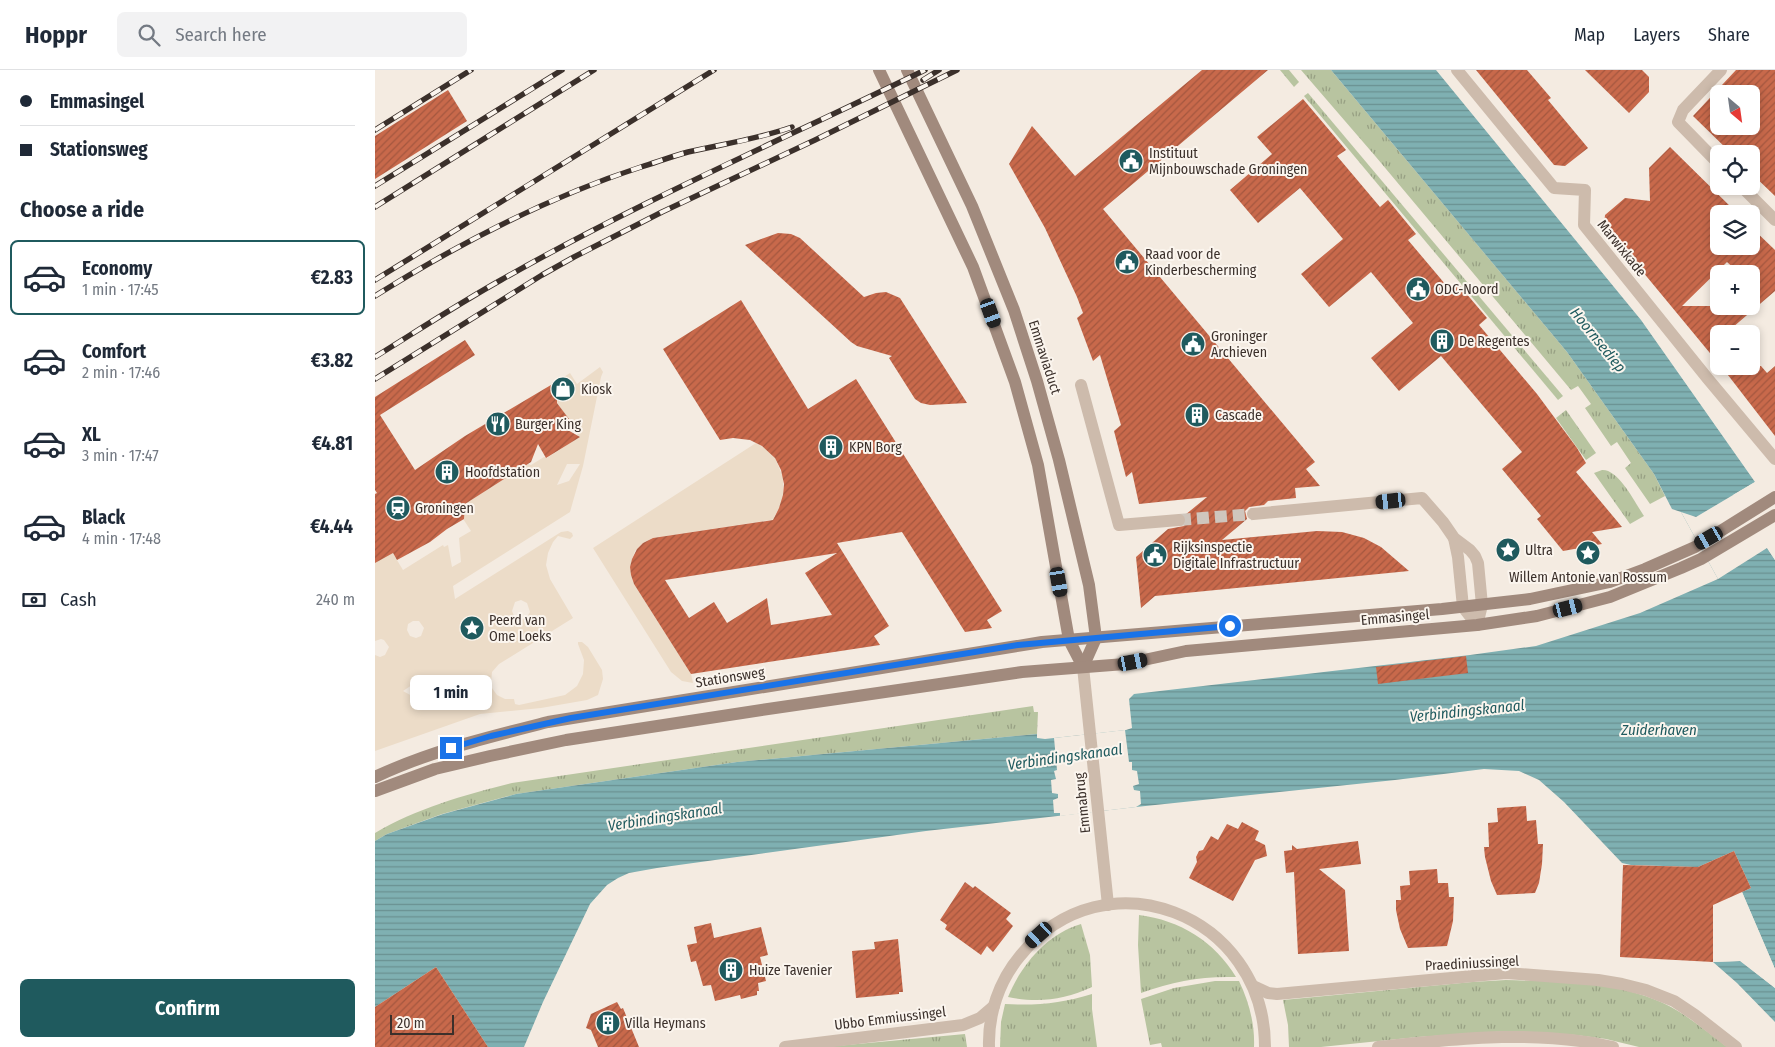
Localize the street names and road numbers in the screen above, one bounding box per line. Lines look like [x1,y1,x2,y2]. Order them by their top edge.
street label: Marwixkade [1594,216,1650,280]
street label: Emmaviaduct [1025,318,1065,397]
street label: Emmasingel [1360,606,1430,629]
street label: Stationsweg [694,664,766,691]
street label: Emmabrug [1071,771,1094,834]
street label: Praediniussingel [1425,953,1520,974]
street label: Ubbo Emmiussingel [833,1003,947,1034]

